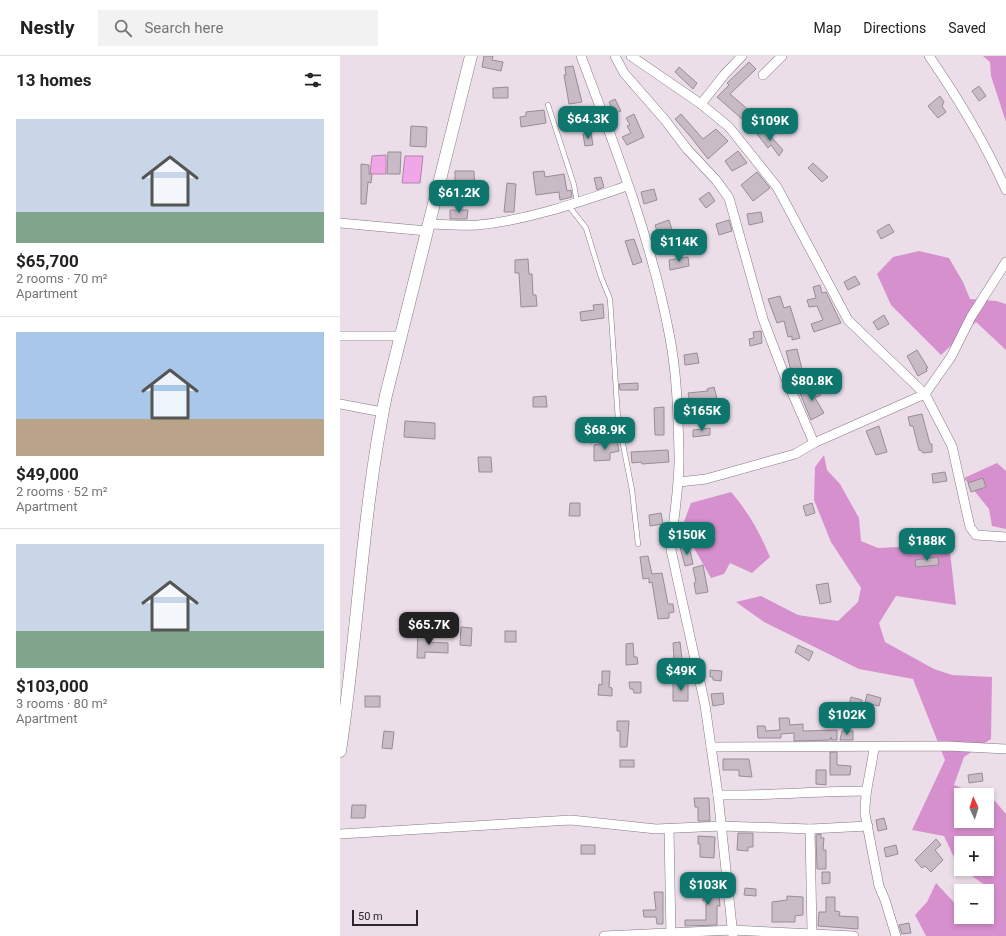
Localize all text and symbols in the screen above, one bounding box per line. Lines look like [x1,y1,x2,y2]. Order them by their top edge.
search box [98,10,378,46]
text: Nestly [20,16,74,39]
icon: search [112,17,134,39]
text: Search here [144,19,223,37]
text: Map [814,20,841,36]
text: Directions [863,20,926,36]
text: Saved [948,20,986,36]
icon: filters [302,69,324,91]
text: 13 homes [16,70,92,90]
pin: $64.3K [555,106,621,140]
pin: $109K [742,108,798,142]
text: $64.3K [567,111,609,126]
text: $109K [751,113,789,128]
icon: home [134,145,206,217]
pin: $61.2K [426,180,492,214]
text: $61.2K [438,185,480,200]
pin: $114K [651,229,707,263]
text: $114K [660,234,698,249]
text: $65,700 [16,251,79,271]
text: 2 rooms · 70 m² [16,271,108,286]
text: Apartment [16,286,78,301]
icon: home [134,358,206,430]
pin: $80.8K [779,368,845,402]
text: $80.8K [791,373,833,388]
pin: $165K [674,398,730,432]
text: $165K [683,403,721,418]
pin: $68.9K [572,417,638,451]
text: $68.9K [584,422,626,437]
text: $49,000 [16,464,79,484]
text: 2 rooms · 52 m² [16,484,108,499]
text: Apartment [16,499,78,514]
pin: $150K [659,522,715,556]
text: $150K [668,527,706,542]
pin: $188K [899,528,955,562]
text: $188K [908,533,946,548]
icon: home [134,570,206,642]
pin: $65.7K [396,612,462,646]
text: $65.7K [408,617,450,632]
pin: $49K [657,658,705,692]
text: $49K [666,663,696,678]
text: $103,000 [16,676,88,696]
text: 3 rooms · 80 m² [16,696,108,711]
pin: $102K [819,702,875,736]
text: $102K [828,707,866,722]
text: Apartment [16,711,78,726]
north arrow [954,788,994,828]
map controls [954,788,994,924]
button: + [954,836,994,876]
pin: $103K [680,872,736,906]
text: $103K [689,877,727,892]
button: − [954,884,994,924]
scale bar [352,908,418,927]
text: 50 m [358,910,383,923]

